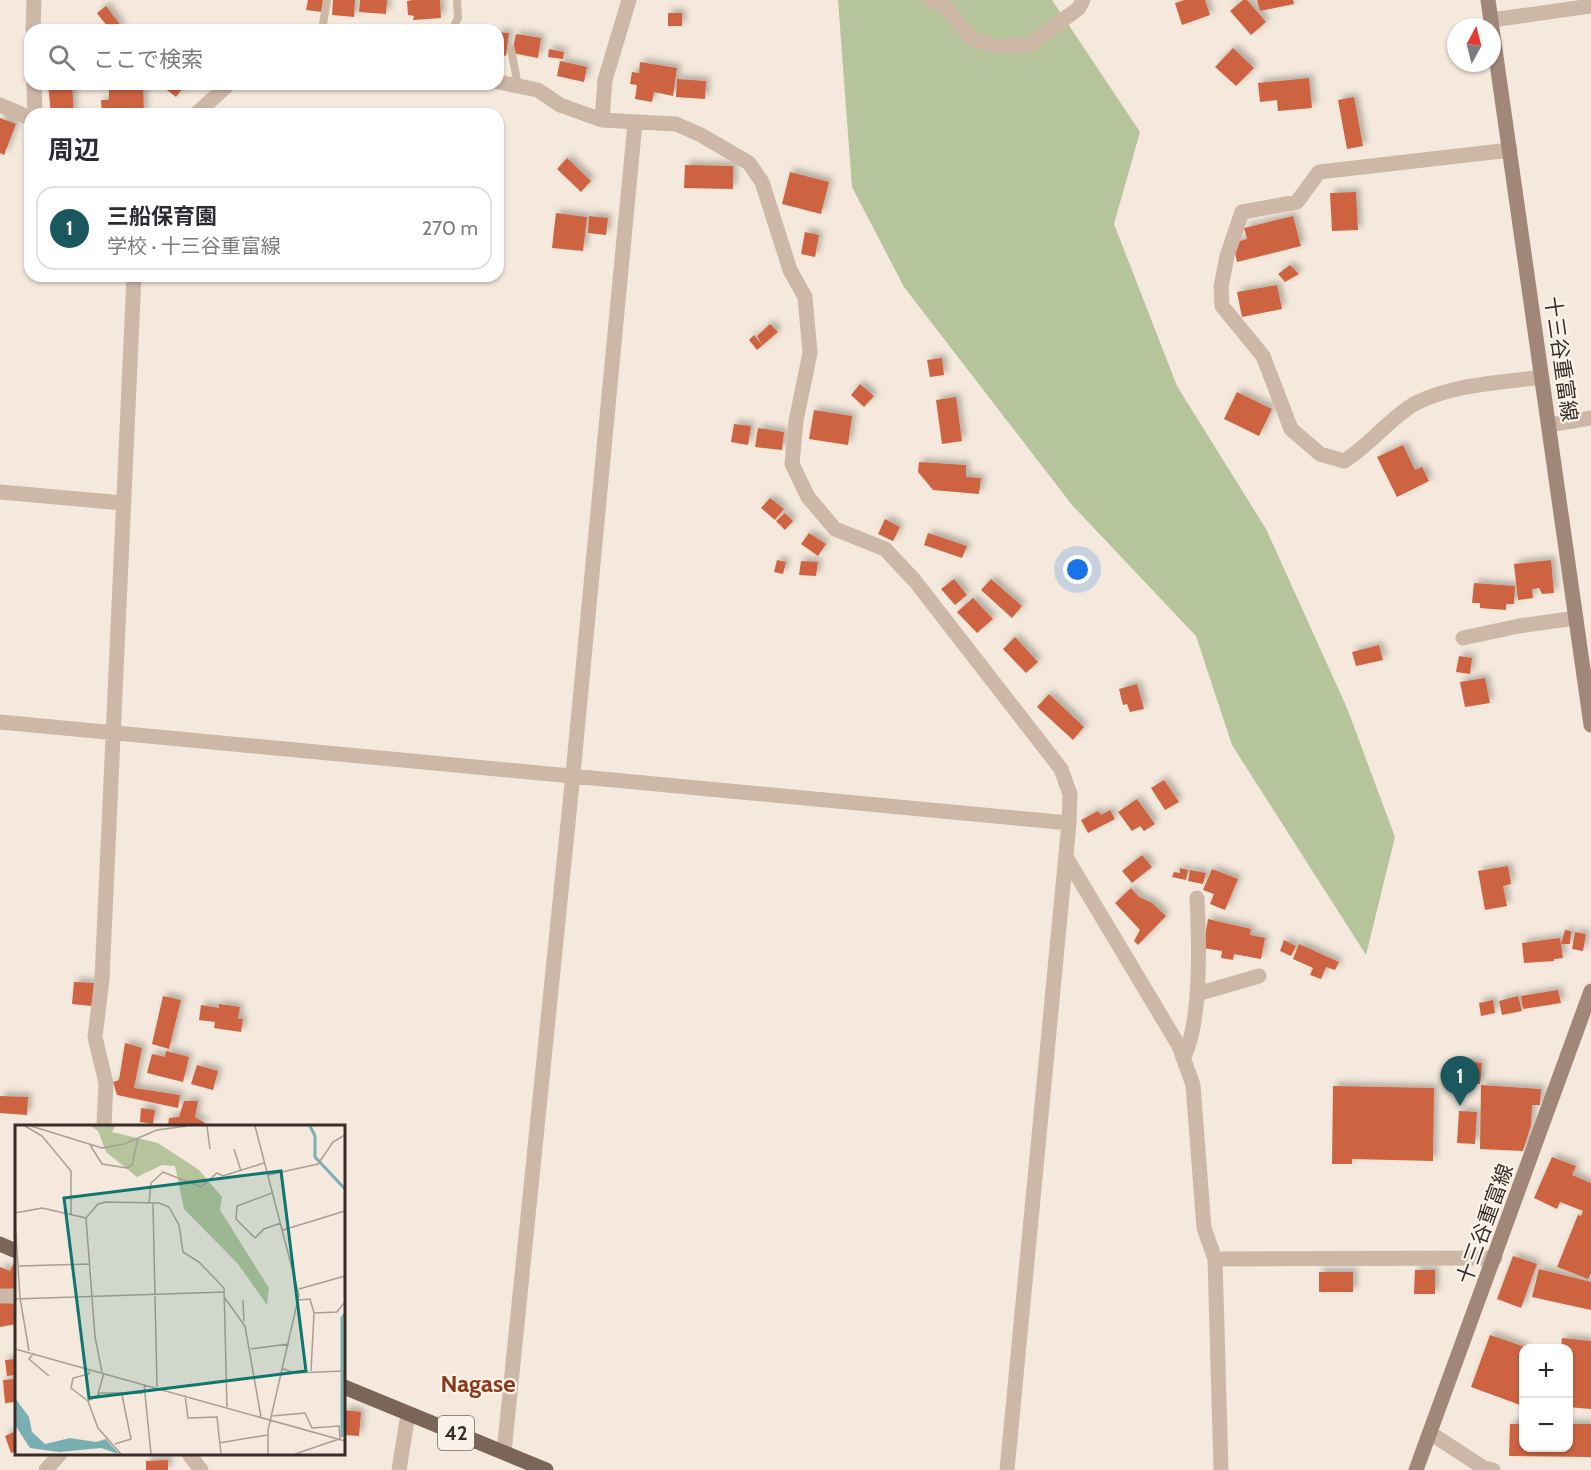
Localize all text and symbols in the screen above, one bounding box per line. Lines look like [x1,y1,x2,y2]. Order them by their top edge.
north arrow [1447,18,1501,72]
search box [24,24,504,90]
icon: search [45,41,78,74]
text: ここで検索 [93,46,203,73]
text: 周辺 [48,134,100,166]
text: 三船保育園 [107,203,217,230]
text: 1 [66,216,73,240]
text: 270 m [422,216,478,240]
text: 学校 · 十三谷重富線 [107,234,281,258]
street label: 十三谷重富線 [1540,295,1583,423]
your location [1063,555,1092,584]
pin: 1 [1440,1056,1480,1106]
inset map [15,1125,345,1455]
street label: 十三谷重富線 [1451,1160,1518,1287]
map controls [1519,1344,1573,1452]
button: + [1519,1344,1573,1398]
district label: Nagase [440,1369,516,1398]
button: − [1519,1398,1573,1452]
road number: 42 [438,1416,474,1450]

